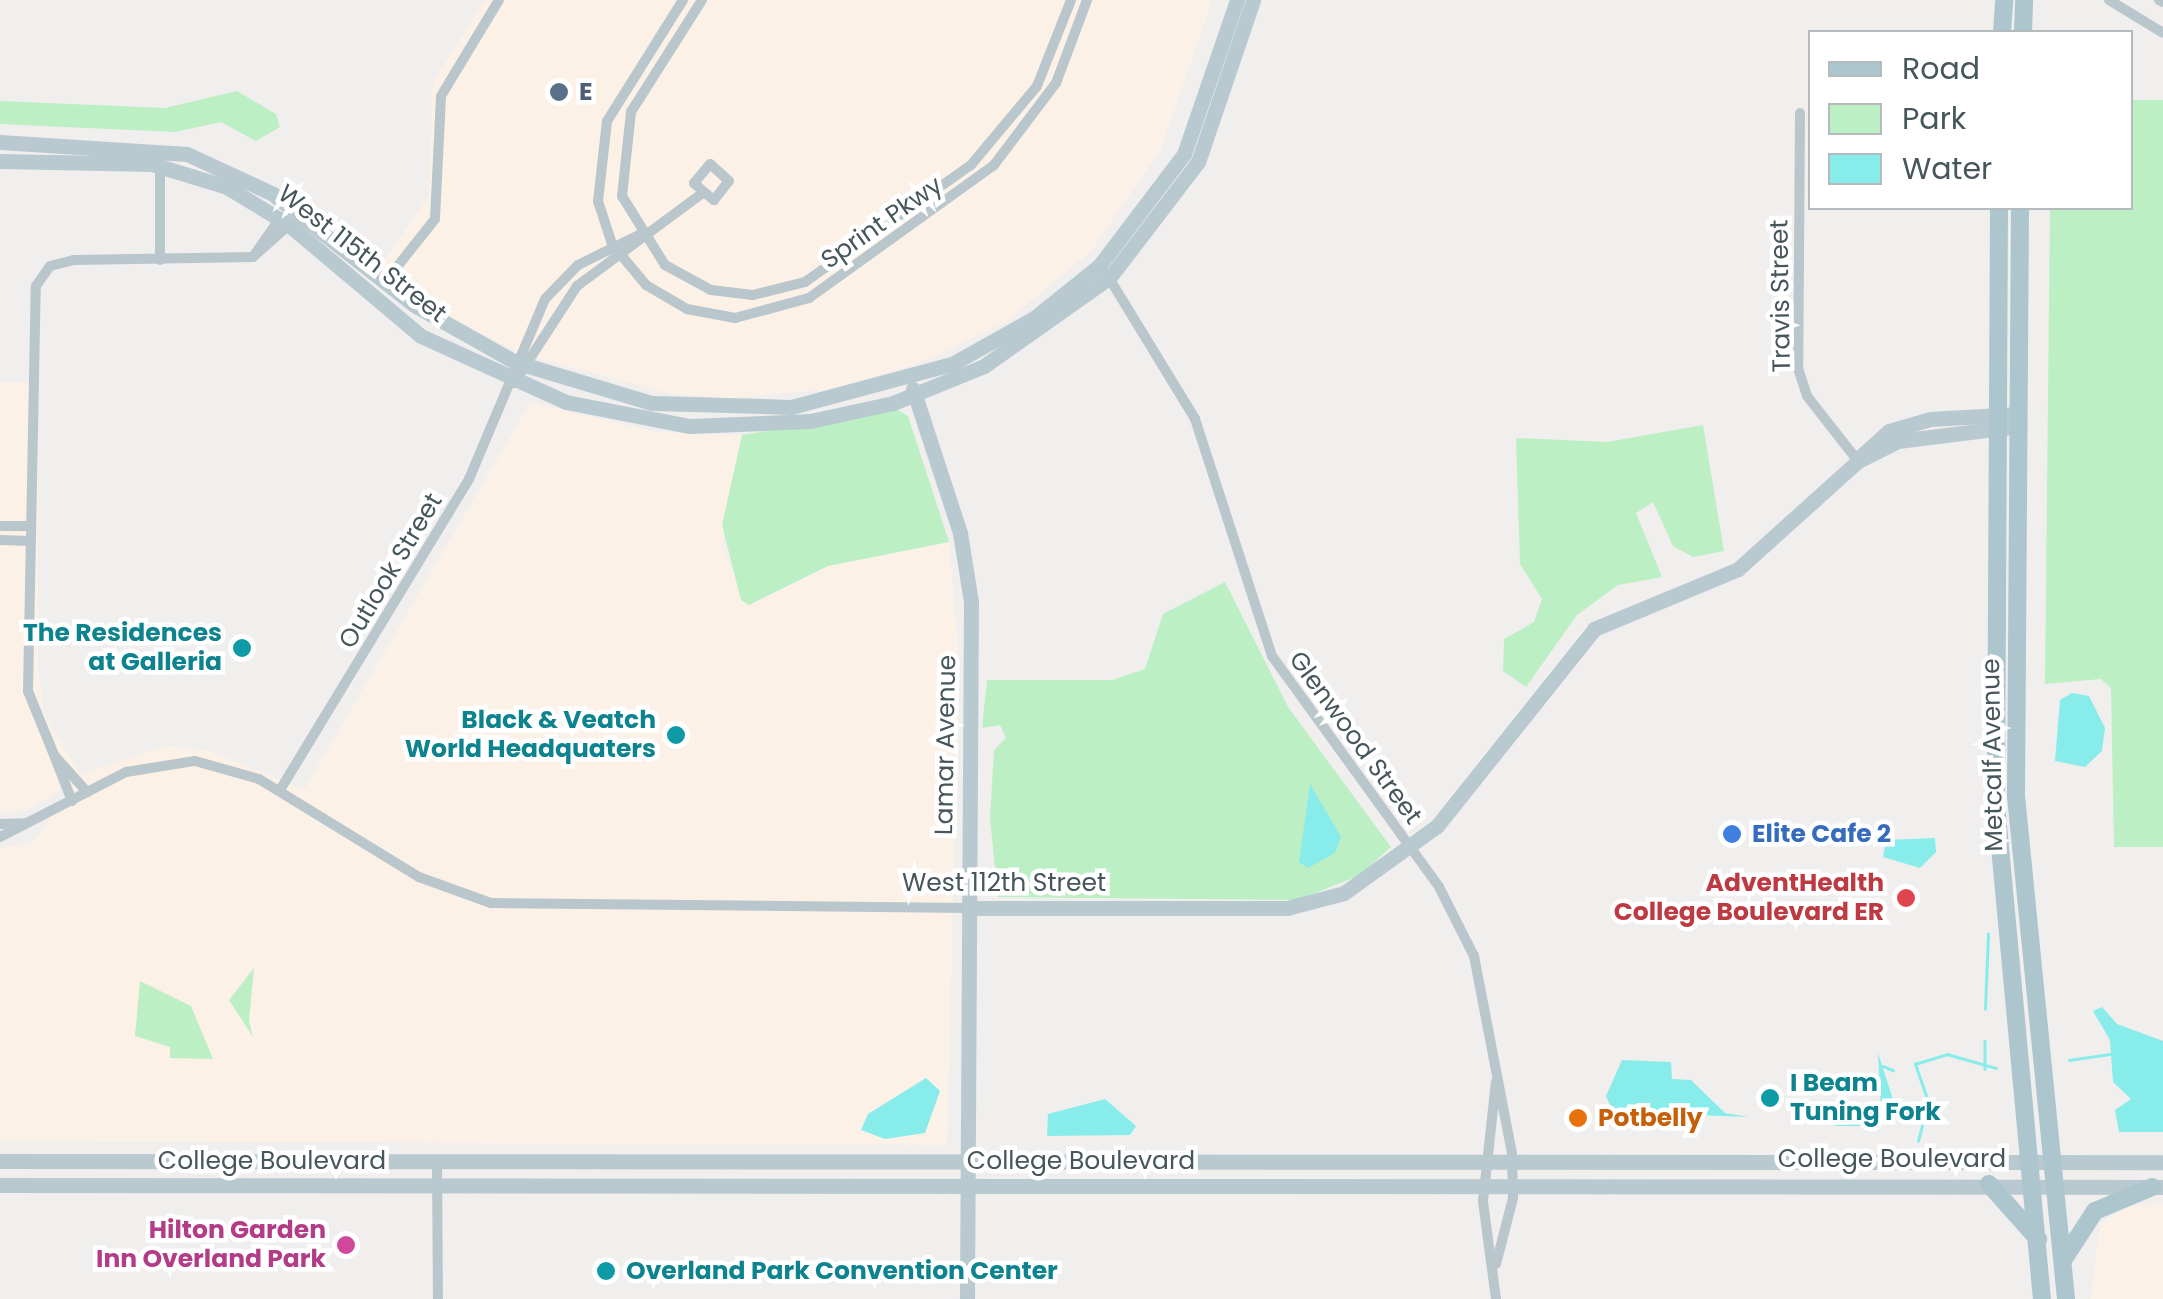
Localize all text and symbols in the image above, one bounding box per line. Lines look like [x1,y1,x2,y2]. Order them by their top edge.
legend [1808,30,2133,210]
text: Road [1902,47,1980,90]
place label: E [579,77,593,107]
marker: E [548,81,570,103]
text: Park [1902,97,1966,140]
text: Water [1902,147,1992,190]
street label: Sprint Pkwy [816,170,948,276]
street label: West 115th Street [272,179,452,329]
street label: Travis Street [1765,219,1797,373]
street label: Outlook Street [333,488,449,654]
place label: The Residences at Galleria [23,619,222,678]
marker: The Residences at Galleria [231,637,253,659]
street label: Glenwood Street [1282,646,1428,830]
street label: Lamar Avenue [929,655,963,835]
street label: Metcalf Avenue [1976,658,2010,852]
place label: Black & Veatch World Headquaters [405,706,656,765]
marker: Black & Veatch World Headquaters [665,724,687,746]
place label: Elite Cafe 2 [1752,819,1891,849]
marker: Elite Cafe 2 [1721,823,1743,845]
street label: West 112th Street [902,868,1106,898]
place label: AdventHealth College Boulevard ER [1614,869,1884,928]
marker: AdventHealth College Boulevard ER [1893,885,1919,911]
place label: I Beam Tuning Fork [1790,1069,1941,1128]
marker: I Beam Tuning Fork [1759,1087,1781,1109]
place label: Potbelly [1598,1103,1703,1133]
marker: Potbelly [1567,1107,1589,1129]
street label: College Boulevard [1778,1144,2006,1174]
street label: College Boulevard [158,1146,386,1176]
street label: College Boulevard [967,1146,1195,1176]
place label: Hilton Garden Inn Overland Park [96,1216,326,1275]
marker: Hilton Garden Inn Overland Park [335,1234,357,1256]
place label: Overland Park Convention Center [626,1256,1058,1286]
marker: Overland Park Convention Center [595,1260,617,1282]

